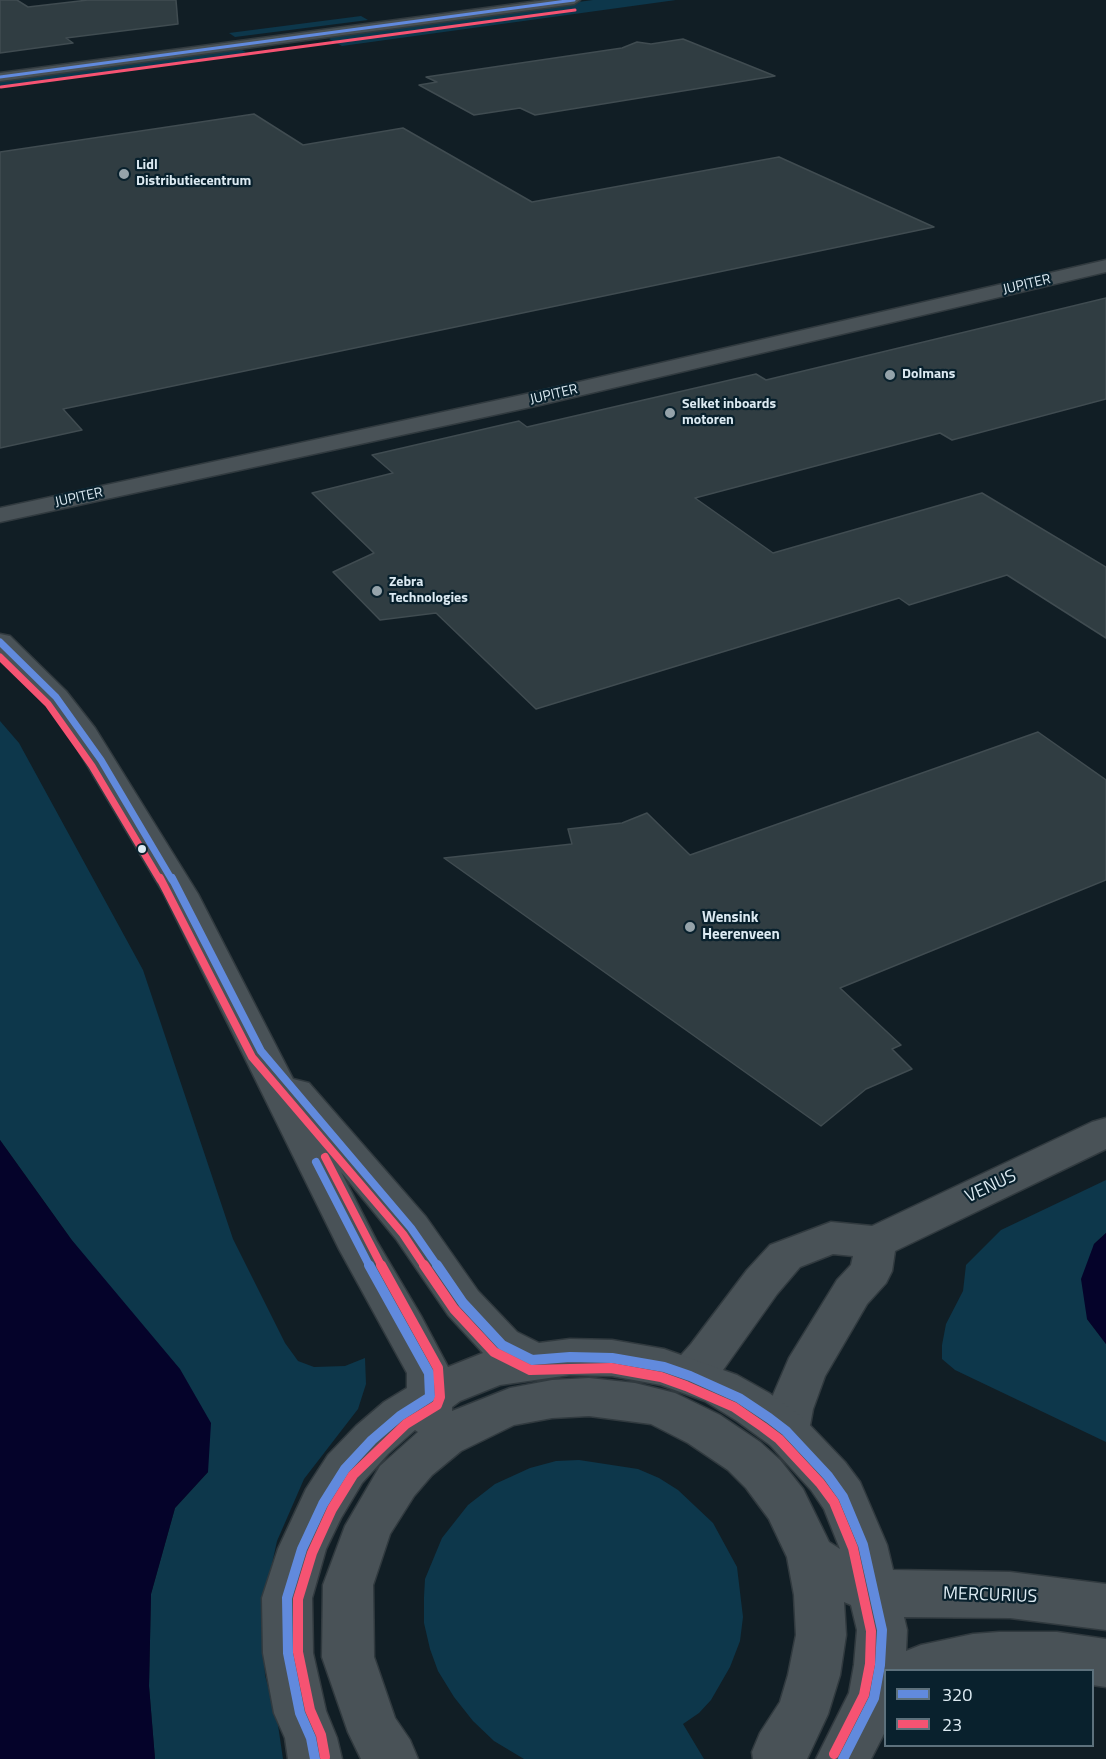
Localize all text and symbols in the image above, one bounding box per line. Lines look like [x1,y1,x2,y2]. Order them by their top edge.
place label: Lidl Distributiecentrum [136,158,251,190]
marker: Lidl Distributiecentrum [117,167,131,181]
street label: JUPITER [1001,271,1053,299]
place label: Dolmans [902,367,955,383]
marker: Dolmans [883,368,897,382]
street label: JUPITER [528,381,580,409]
place label: Selket inboards motoren [682,397,776,430]
marker: Selket inboards motoren [663,406,677,420]
street label: JUPITER [54,485,104,511]
place label: Zebra Technologies [389,575,468,608]
marker: Zebra Technologies [370,584,384,598]
unlabelled marker [136,843,148,855]
place label: Wensink Heerenveen [702,909,780,944]
marker: Wensink Heerenveen [683,920,697,934]
street label: VENUS [962,1166,1020,1208]
street label: MERCURIUS [942,1584,1038,1608]
legend [884,1669,1094,1747]
text: 320 [942,1681,972,1708]
text: 23 [942,1711,962,1738]

